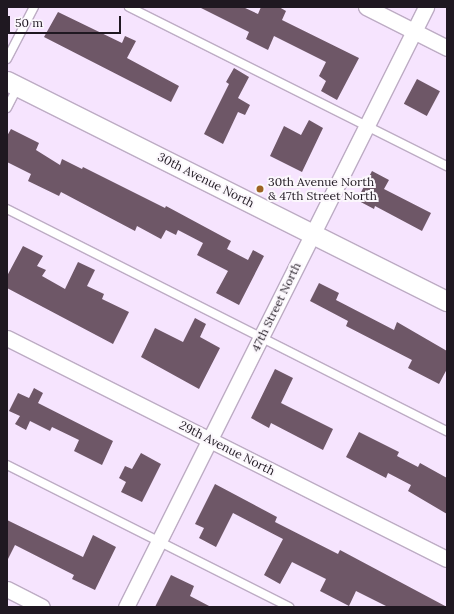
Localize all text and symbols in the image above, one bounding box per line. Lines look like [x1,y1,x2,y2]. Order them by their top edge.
scale bar [10,8,123,34]
text: 50 m [15,15,43,30]
street label: 30th Avenue North [155,149,257,211]
place label: 30th Avenue North & 47th Street North [268,175,377,203]
marker: 30th Avenue North & 47th Street North [255,184,265,194]
street label: 47th Street North [248,260,304,354]
street label: 29th Avenue North [177,418,277,478]

